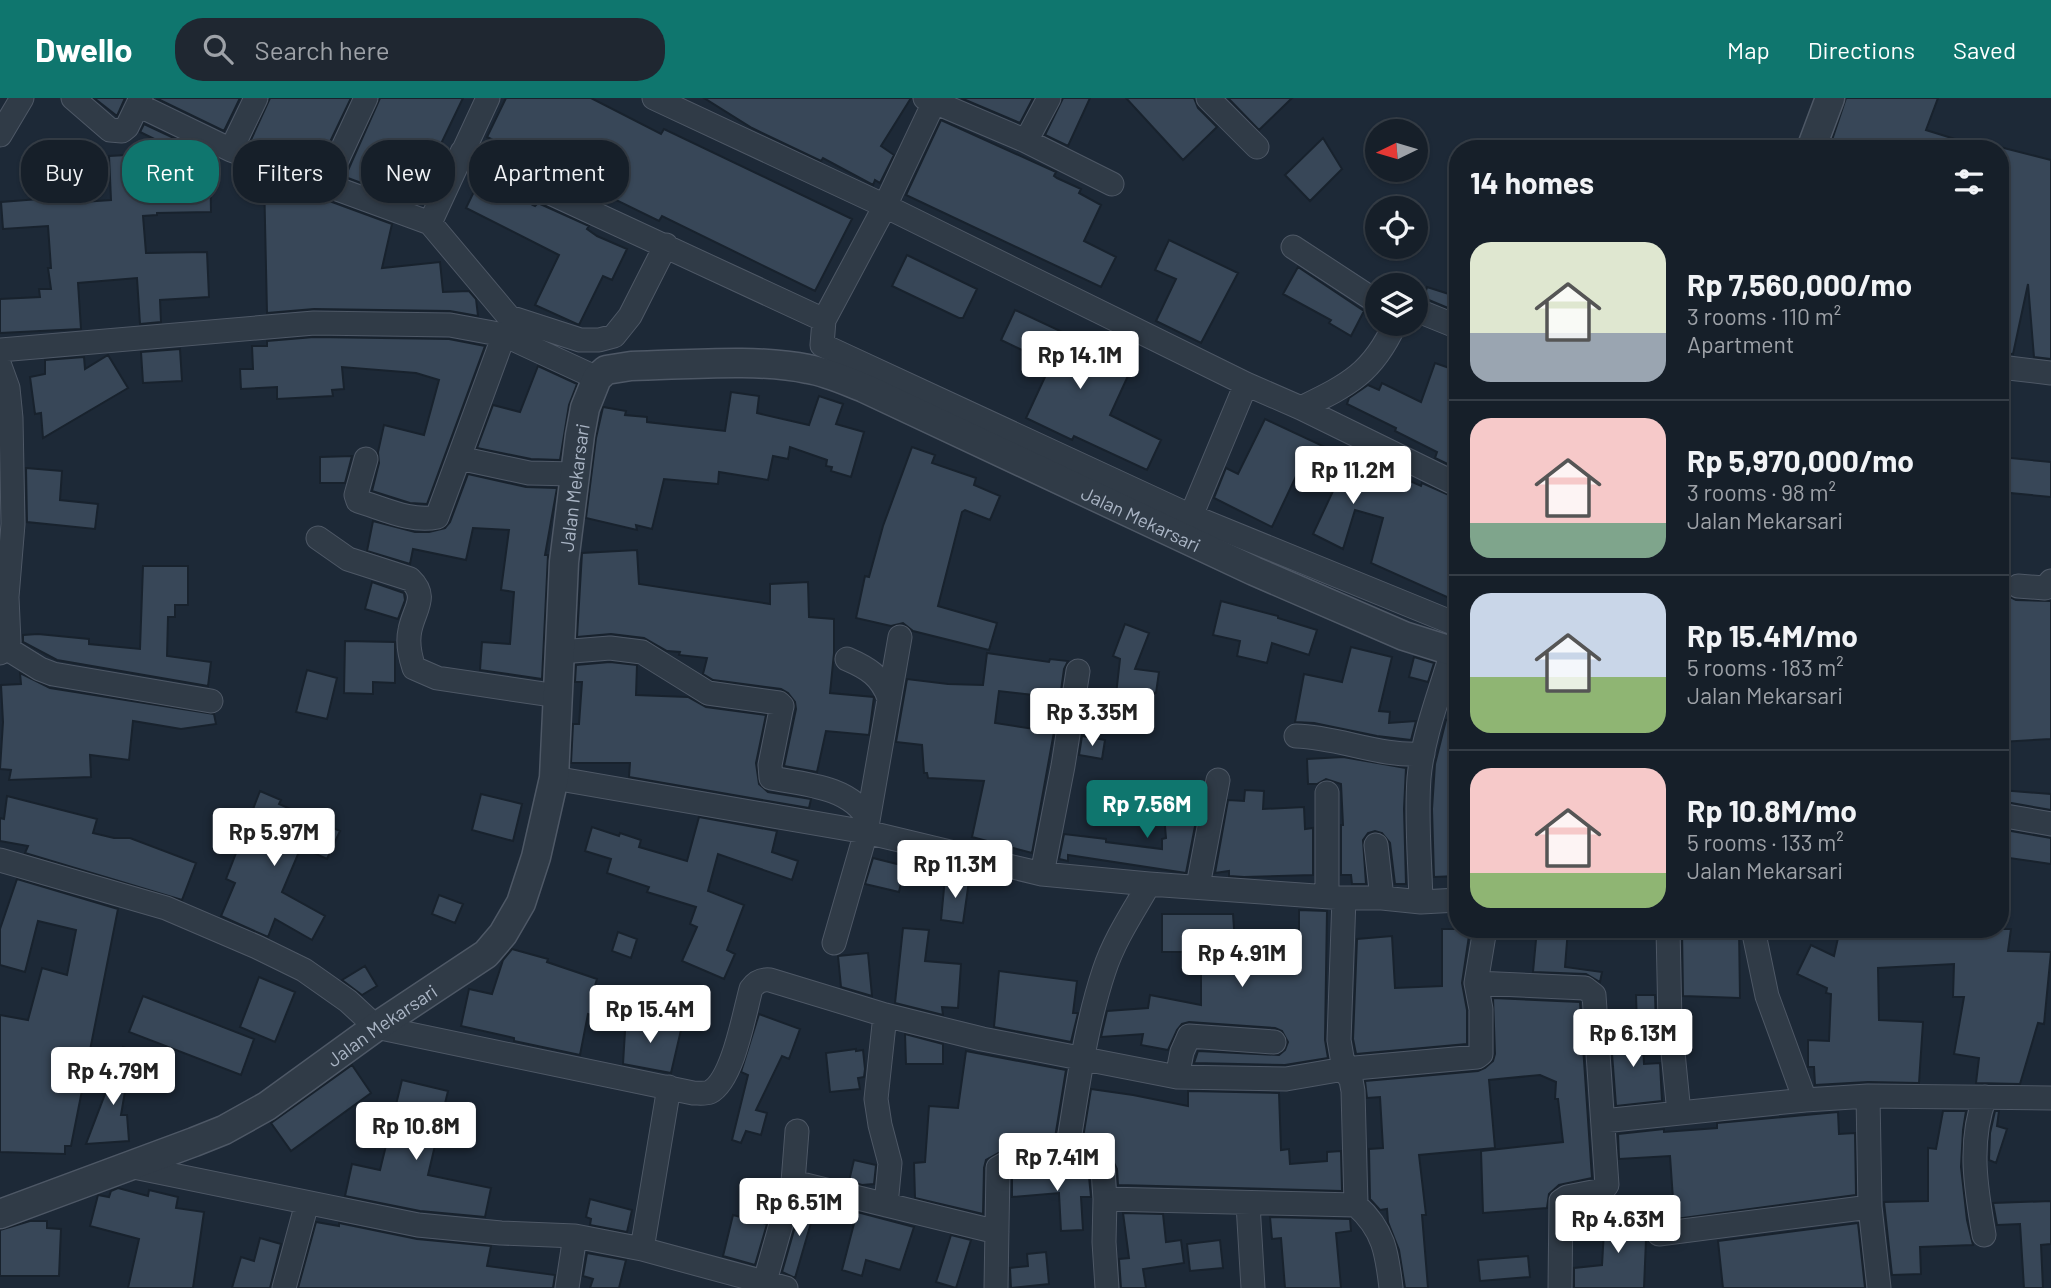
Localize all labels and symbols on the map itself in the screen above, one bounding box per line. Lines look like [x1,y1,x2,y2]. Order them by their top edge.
north arrow [1365,119,1428,182]
pin: Rp 14.1M [1008,331,1152,391]
street label: Jalan Mekarsari [554,421,593,553]
pin: Rp 11.2M [1281,446,1425,506]
street label: Jalan Mekarsari [1078,480,1205,556]
pin: Rp 3.35M [1020,688,1164,748]
pin: Rp 7.56M [1075,780,1219,840]
pin: Rp 5.97M [202,808,346,868]
pin: Rp 11.3M [883,840,1027,900]
pin: Rp 4.91M [1170,930,1314,989]
street label: Jalan Mekarsari [322,978,441,1071]
pin: Rp 15.4M [578,986,722,1045]
pin: Rp 6.13M [1561,1010,1705,1069]
pin: Rp 4.79M [41,1048,185,1107]
pin: Rp 10.8M [344,1102,488,1162]
pin: Rp 7.41M [985,1134,1129,1193]
pin: Rp 6.51M [727,1178,871,1238]
pin: Rp 4.63M [1546,1196,1690,1255]

